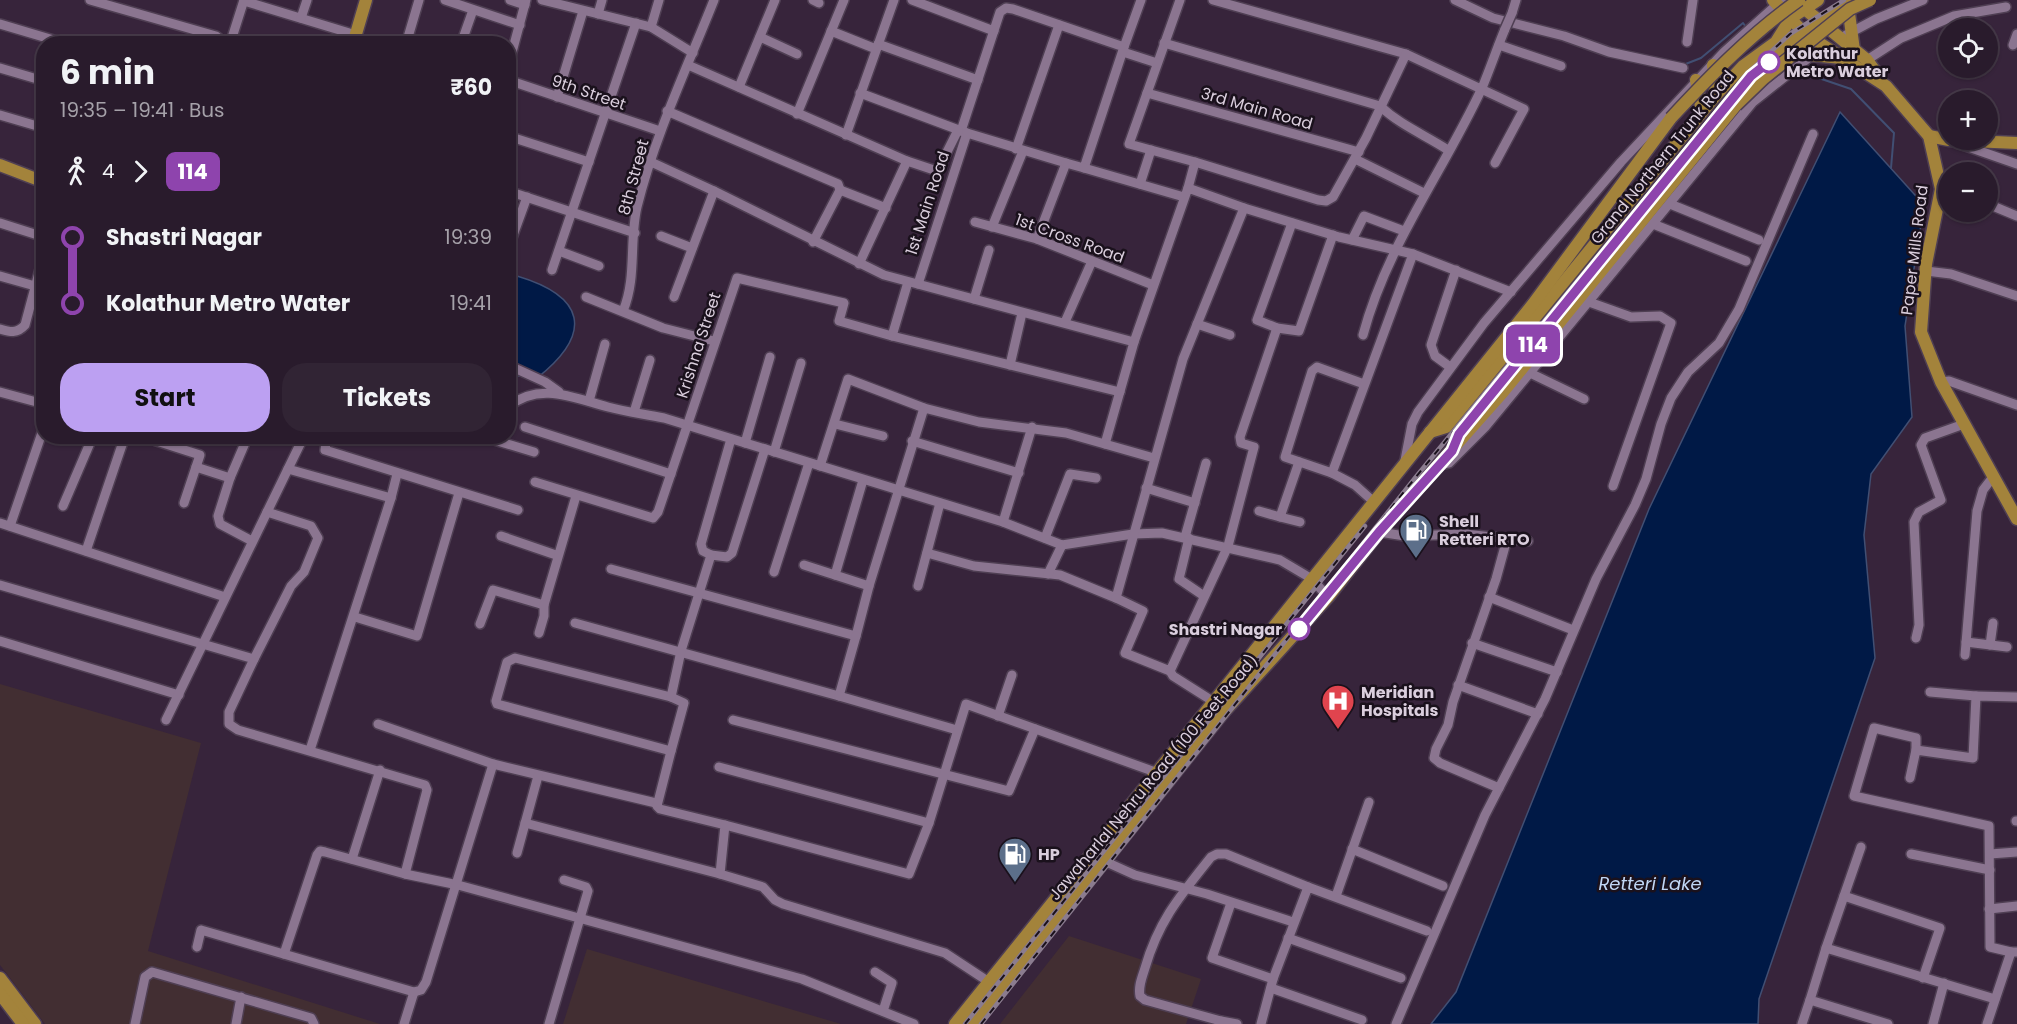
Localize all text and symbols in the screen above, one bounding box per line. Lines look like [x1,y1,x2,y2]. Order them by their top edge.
map controls [1938,18,1998,222]
button: locate [1938,18,1998,78]
place label: Kolathur Metro Water [1786,42,1889,83]
text: 6 min [60,49,155,96]
marker: Kolathur Metro Water [1758,51,1780,73]
street label: Grand Northern Trunk Road [1585,65,1740,249]
street label: 9th Street [549,69,629,116]
text: ₹60 [450,72,492,103]
street label: 3rd Main Road [1198,82,1315,135]
button: + [1938,90,1998,150]
text: 19:35 – 19:41 · Bus [60,96,224,124]
street label: 8th Street [612,137,655,217]
street label: 1st Main Road [900,148,955,258]
icon: walk [60,155,93,188]
icon: forward [124,155,157,188]
text: 4 [102,157,115,185]
text: 114 [178,157,208,186]
button: − [1938,162,1998,222]
street label: Paper Mills Road [1895,184,1934,316]
street label: 1st Cross Road [1012,208,1128,269]
text: Shastri Nagar [106,222,262,253]
text: 19:39 [444,223,492,251]
text: Kolathur Metro Water [106,288,350,319]
text: 19:41 [450,289,492,317]
street label: Krishna Street [671,289,727,401]
line badge: 114 [1498,324,1568,364]
text: 114 [1518,330,1548,359]
button: Start [60,363,270,432]
button: Tickets [282,363,492,432]
place label: Shell Retteri RTO [1439,510,1530,551]
fuel station icon: Shell Retteri RTO [1398,512,1434,559]
place label: Shastri Nagar [1169,618,1282,641]
marker: Shastri Nagar [1288,618,1310,640]
street label: Jawaharlal Nehru Road (100 Feet Road) [1043,649,1263,905]
place label: Meridian Hospitals [1361,681,1438,722]
hospital icon: Meridian Hospitals [1320,683,1356,730]
fuel station icon: HP [997,836,1033,883]
place label: HP [1038,843,1060,866]
water label: Retteri Lake [1598,871,1702,896]

